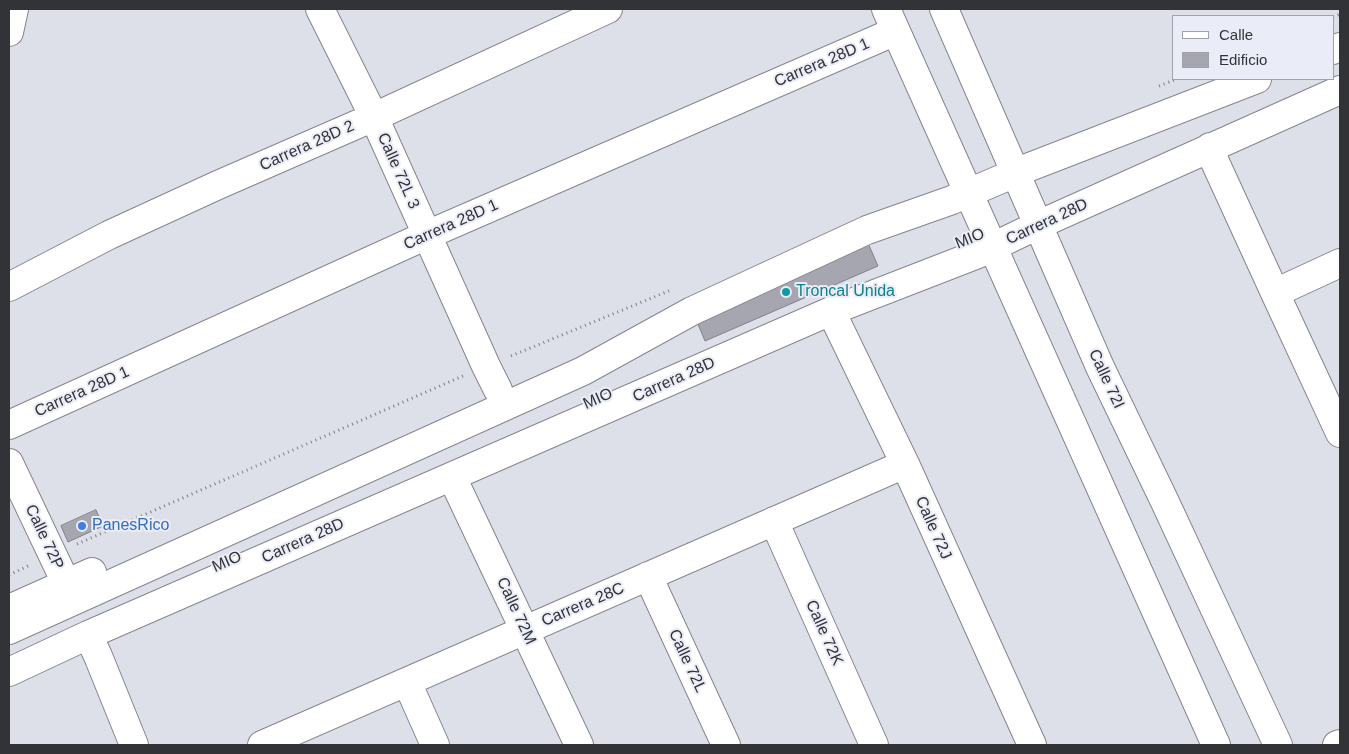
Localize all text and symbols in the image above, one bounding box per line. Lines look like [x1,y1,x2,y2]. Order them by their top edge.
legend [1172,15,1334,80]
text: Calle [1219,26,1253,43]
street label: Carrera 28D 1 [772,34,872,92]
text: Edificio [1219,51,1267,68]
street label: Carrera 28D 2 [257,117,357,175]
street label: Calle 72L 3 [373,130,423,212]
street label: Carrera 28D [1003,195,1091,249]
street label: Carrera 28D 1 [401,196,501,254]
street label: MIO [952,224,988,254]
place label: Troncal Unida [796,282,895,302]
marker: Troncal Unida [780,286,792,298]
street label: Calle 72I [1084,346,1128,412]
street label: Carrera 28D [630,353,718,407]
street label: Carrera 28D 1 [32,363,132,421]
street label: MIO [580,384,616,414]
street label: Calle 72J [911,494,955,562]
street label: Calle 72P [21,502,67,572]
street label: Carrera 28D [259,514,347,568]
place label: PanesRico [92,516,169,536]
marker: PanesRico [76,520,88,532]
street label: MIO [209,547,245,577]
street label: Calle 72M [492,574,540,648]
street label: Carrera 28C [539,579,627,631]
street label: Calle 72K [801,597,847,669]
street label: Calle 72L [664,626,710,696]

